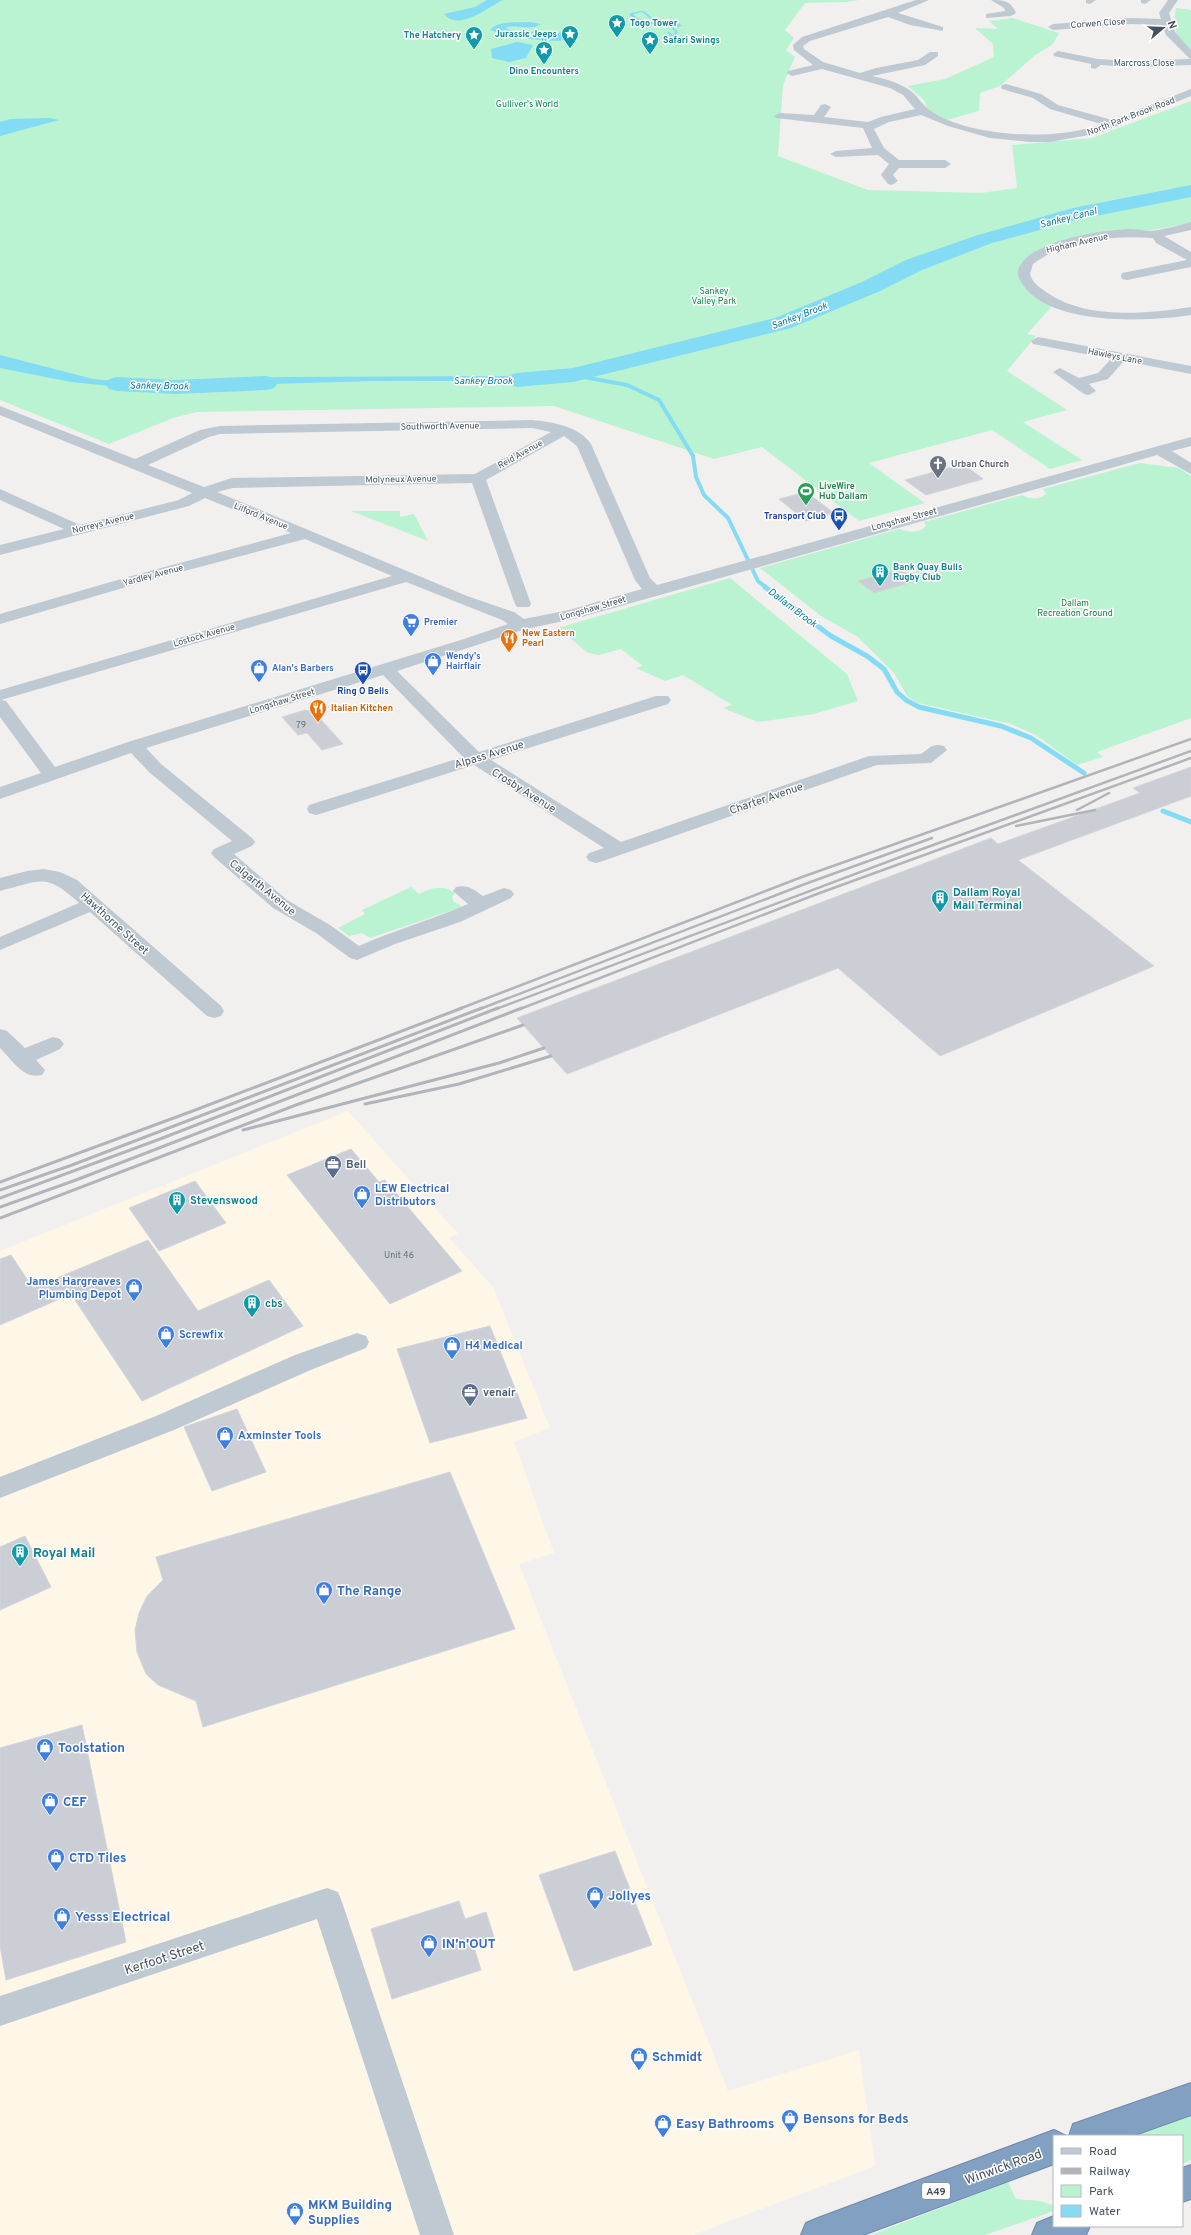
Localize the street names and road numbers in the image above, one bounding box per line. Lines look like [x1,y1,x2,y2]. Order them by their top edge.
street label: Corwen Close [1070,16,1126,31]
street label: Marcross Close [1114,58,1174,69]
street label: North Park Brook Road [1086,95,1177,138]
street label: Higham Avenue [1045,231,1109,256]
street label: Hawleys Lane [1087,346,1143,367]
street label: Southworth Avenue [401,420,480,433]
street label: Reid Avenue [496,437,545,471]
street label: Molyneux Avenue [365,473,437,486]
street label: Lilford Avenue [232,501,290,532]
street label: Longshaw Street [870,505,938,534]
street label: Norreys Avenue [71,510,135,536]
street label: Yardley Avenue [122,562,185,589]
street label: Longshaw Street [559,594,627,623]
street label: Lostock Avenue [172,621,236,650]
street label: Longshaw Street [248,686,316,717]
street label: Alpass Avenue [453,738,526,772]
street label: Crosby Avenue [489,766,558,816]
street label: Charter Avenue [728,780,805,818]
street label: Calgarth Avenue [226,857,298,919]
street label: Hawthorne Street [77,890,151,958]
street label: Kerfoot Street [123,1938,207,1979]
street label: Winwick Road [963,2147,1044,2189]
road number: A49 [922,2183,950,2199]

